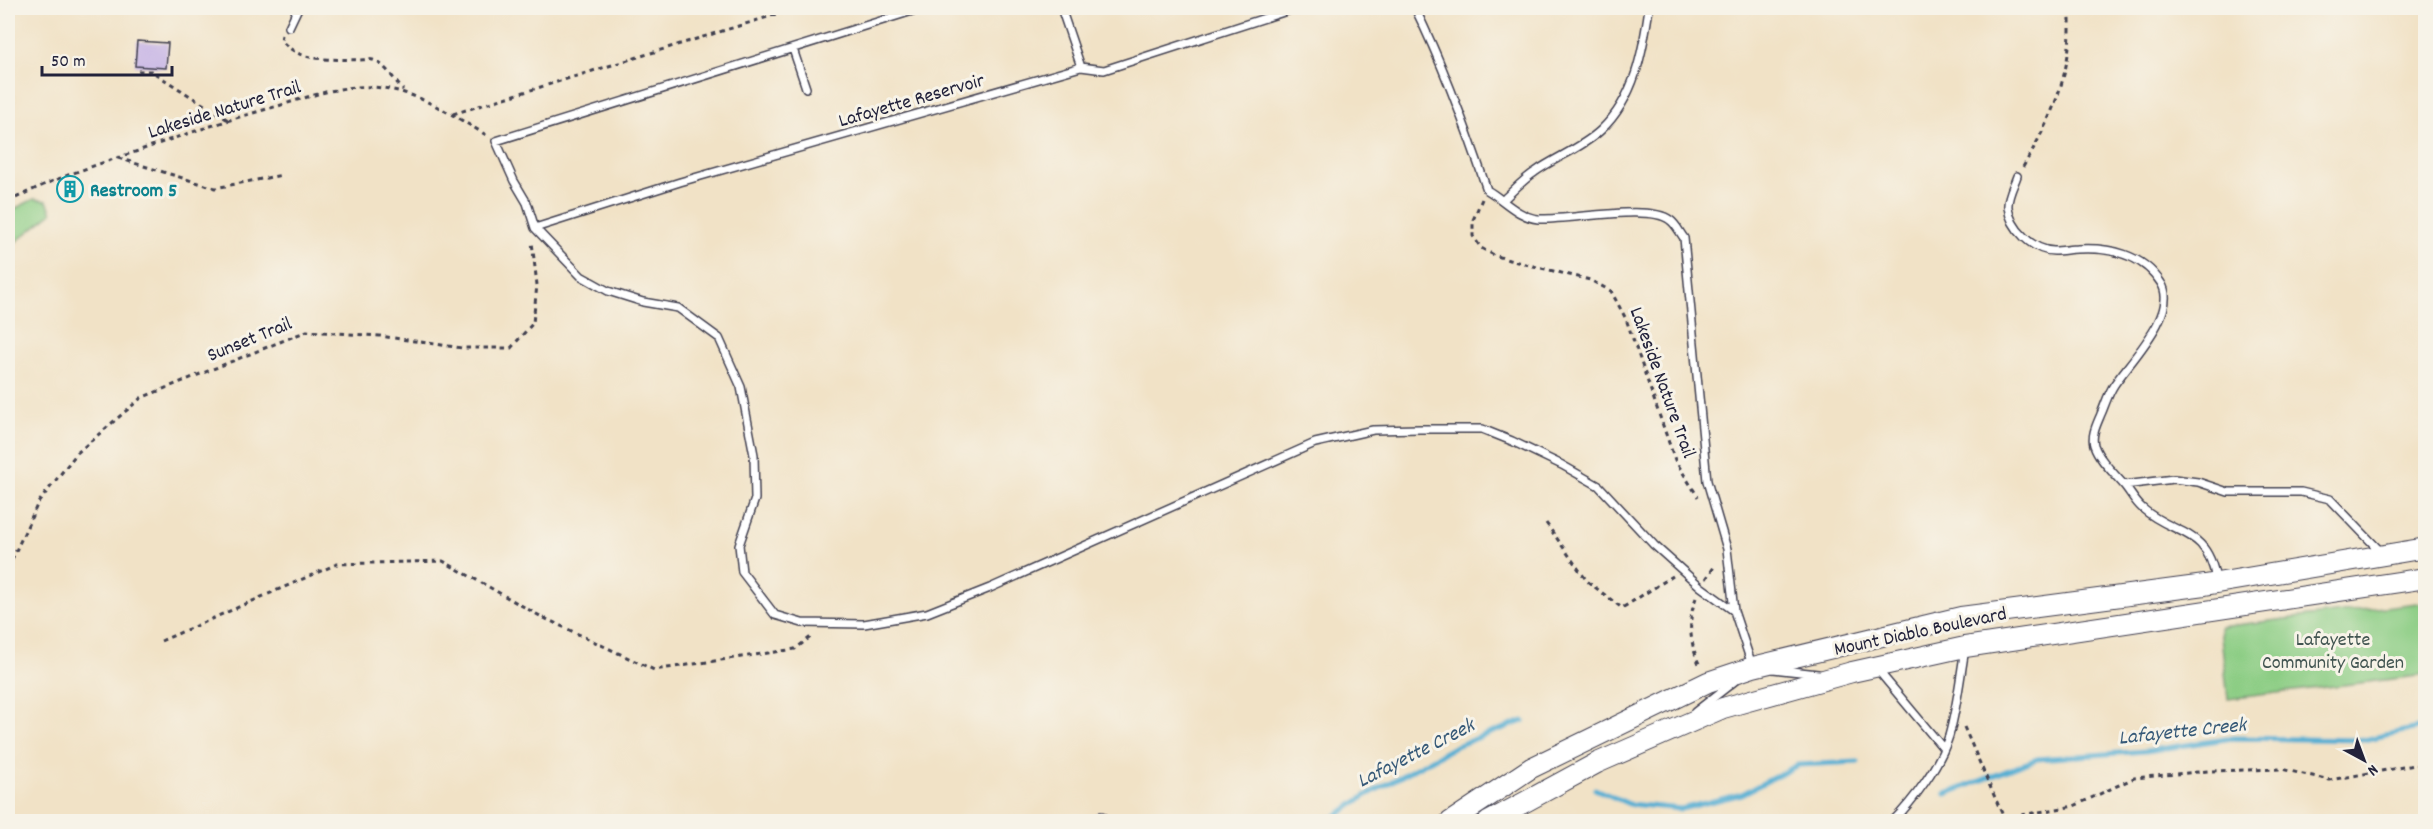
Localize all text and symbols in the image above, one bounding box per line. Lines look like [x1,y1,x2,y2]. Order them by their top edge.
scale bar [42,39,172,77]
text: 50 m [51,50,86,75]
street label: Lafayette Reservoir [836,68,989,136]
street label: Lakeside Nature Trail [145,74,305,147]
building icon: Restroom 5 [55,174,85,204]
place label: Restroom 5 [90,178,177,206]
street label: Lakeside Nature Trail [1621,304,1702,463]
street label: Sunset Trail [204,311,297,370]
street label: Mount Diablo Boulevard [1832,601,2010,665]
park label: Lafayette Community Garden [2262,627,2404,678]
water label: Lafayette Creek [1352,711,1482,797]
water label: Lafayette Creek [2117,711,2250,755]
north arrow [2334,730,2394,790]
text: N [2362,758,2383,781]

